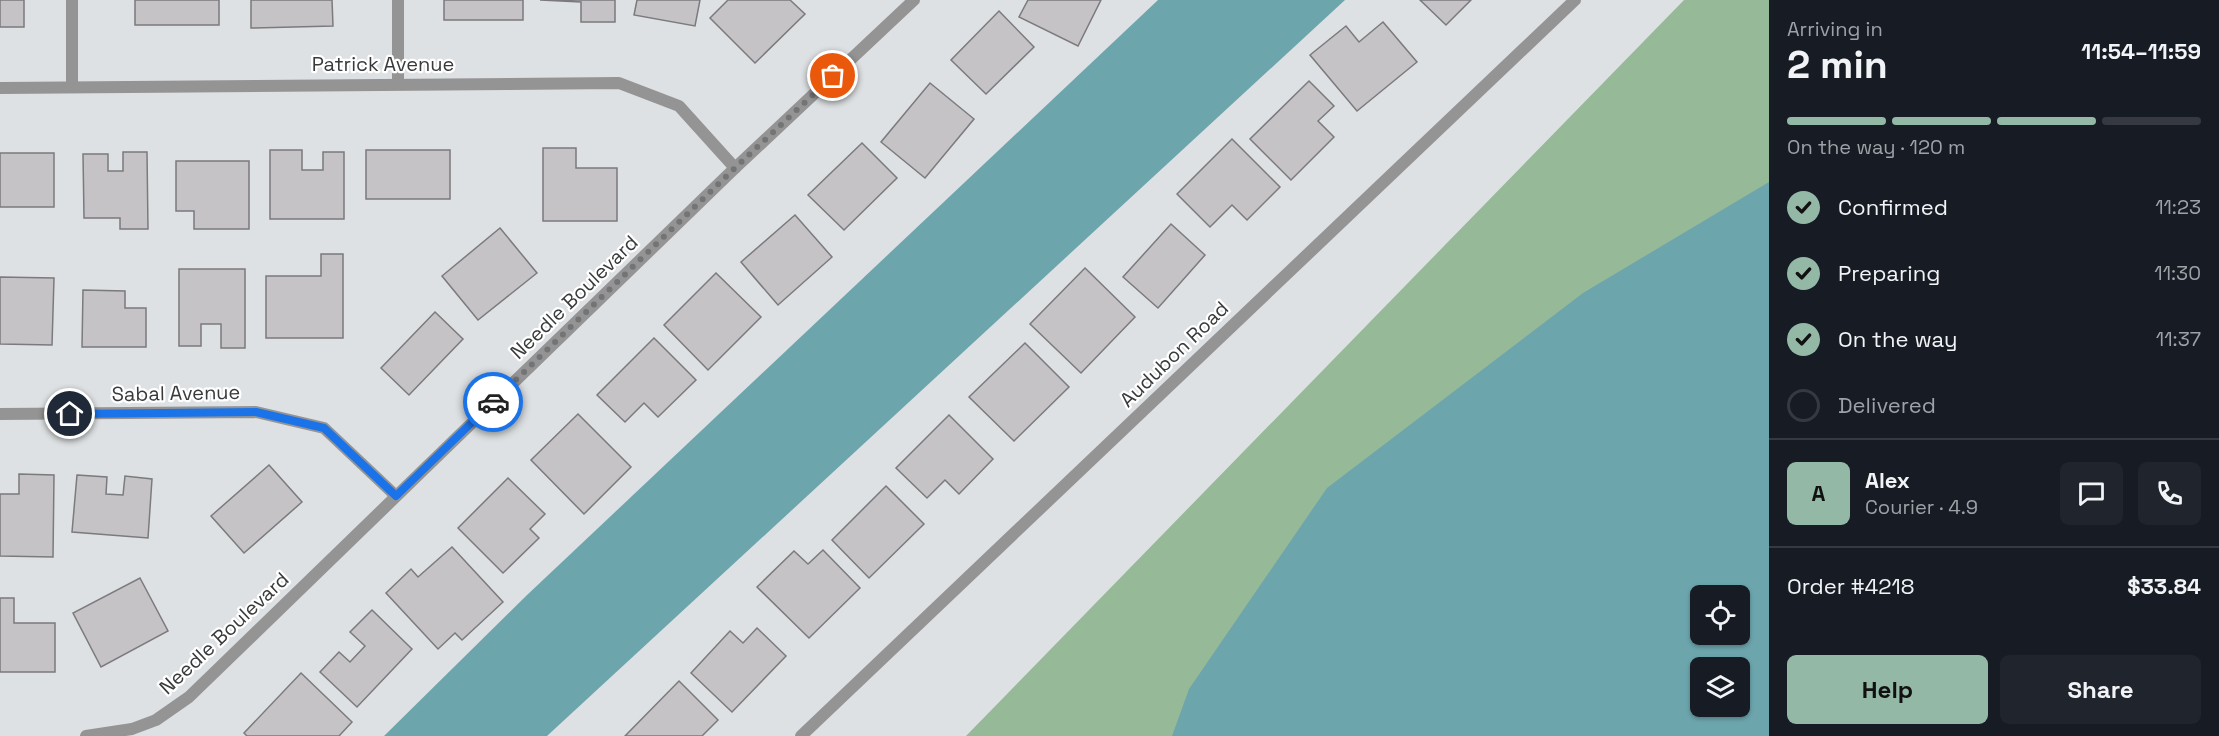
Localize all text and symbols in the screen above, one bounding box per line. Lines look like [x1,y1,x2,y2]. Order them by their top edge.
text: Arriving in [1787,16,1883,42]
text: 11:54–11:59 [2081,37,2201,65]
text: 2 min [1787,40,1888,89]
pin [807,50,858,101]
street label: Patrick Avenue [312,51,454,77]
icon: bag [816,59,849,92]
text: On the way · 120 m [1787,134,1965,160]
icon: check [1787,191,1820,224]
text: Confirmed [1838,193,1948,221]
text: 11:23 [2155,194,2201,220]
street label: Needle Boulevard [505,229,643,365]
icon: check [1787,257,1820,290]
text: Preparing [1838,259,1940,287]
text: 11:30 [2154,260,2201,286]
street label: Audubon Road [1114,295,1234,413]
icon: check [1787,323,1820,356]
text: On the way [1838,325,1957,353]
text: 11:37 [2156,326,2201,352]
courier [463,372,523,432]
street label: Sabal Avenue [112,379,240,407]
icon: car [477,386,510,419]
pin [44,388,95,439]
text: Delivered [1838,391,1936,419]
icon: home [53,397,86,430]
button: chat [2060,462,2123,525]
button: phone [2138,462,2201,525]
text: Alex [1865,466,1910,494]
text: A [1812,479,1825,507]
text: Courier · 4.9 [1865,494,1978,520]
street label: Needle Boulevard [154,566,294,700]
text: Order #4218 [1787,572,1915,600]
text: $33.84 [2127,572,2201,600]
map controls [1690,585,1750,717]
button: locate [1690,585,1750,645]
button: Help [1787,655,1988,724]
button: Share [2000,655,2201,724]
button: layers [1690,657,1750,717]

